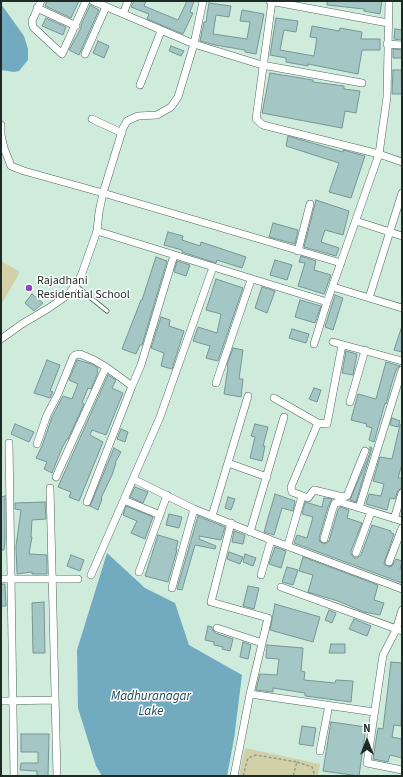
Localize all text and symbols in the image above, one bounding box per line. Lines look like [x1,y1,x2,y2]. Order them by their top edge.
place label: Rajadhani Residential School [37,274,130,302]
marker: Rajadhani Residential School [24,283,34,293]
water label: Madhuranagar Lake [111,689,191,720]
north arrow [347,721,387,761]
text: N [363,721,371,736]

